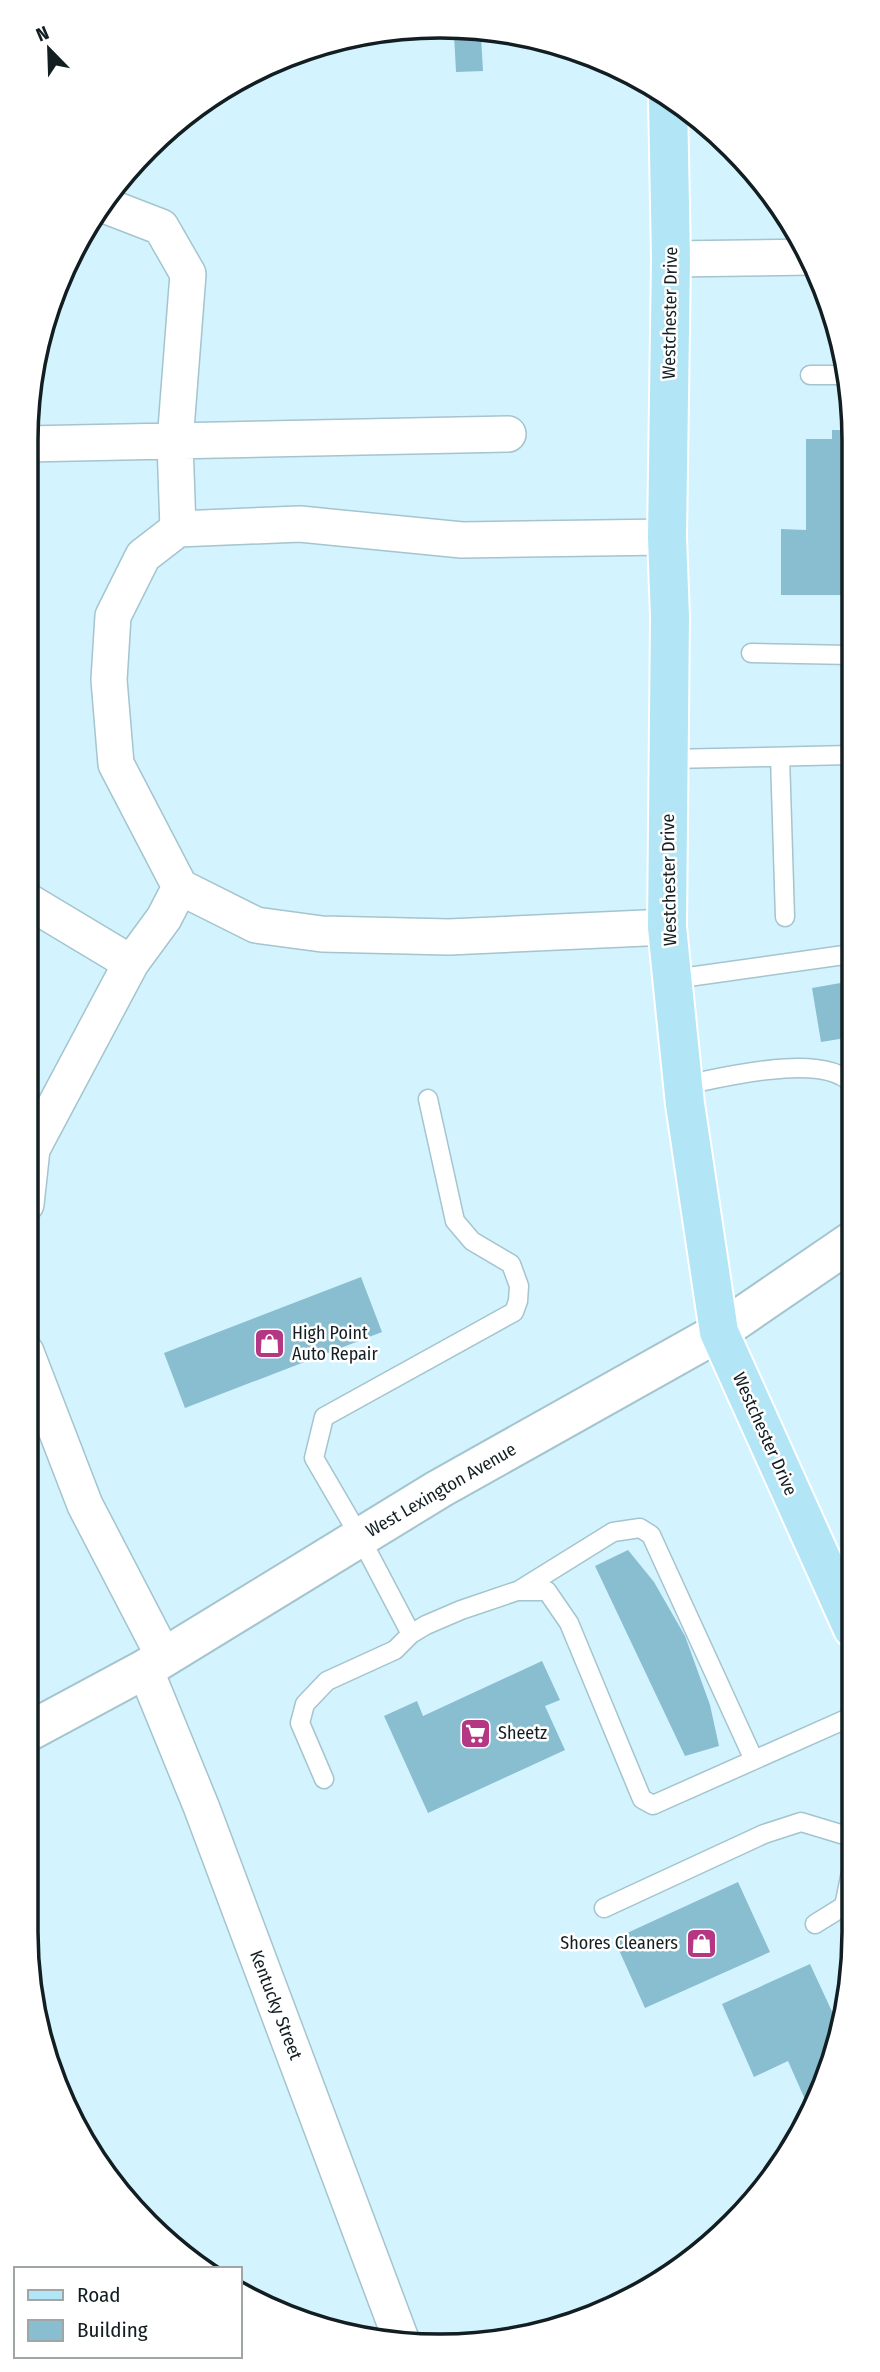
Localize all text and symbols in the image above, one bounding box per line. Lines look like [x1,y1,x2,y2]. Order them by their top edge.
north arrow [14,14,84,84]
text: N [33,21,52,47]
street label: Westchester Drive [658,247,682,379]
street label: Westchester Drive [657,814,681,946]
place label: High Point Auto Repair [292,1322,378,1365]
shop icon: High Point Auto Repair [252,1326,286,1360]
street label: Westchester Drive [728,1369,802,1499]
street label: West Lexington Avenue [362,1438,520,1542]
supermarket icon: Sheetz [458,1716,492,1750]
place label: Sheetz [498,1722,547,1744]
shop icon: Shores Cleaners [684,1926,718,1960]
place label: Shores Cleaners [560,1932,678,1954]
street label: Kentucky Street [245,1947,307,2063]
legend [14,2267,242,2358]
text: Road [77,2282,121,2308]
text: Building [77,2317,148,2343]

